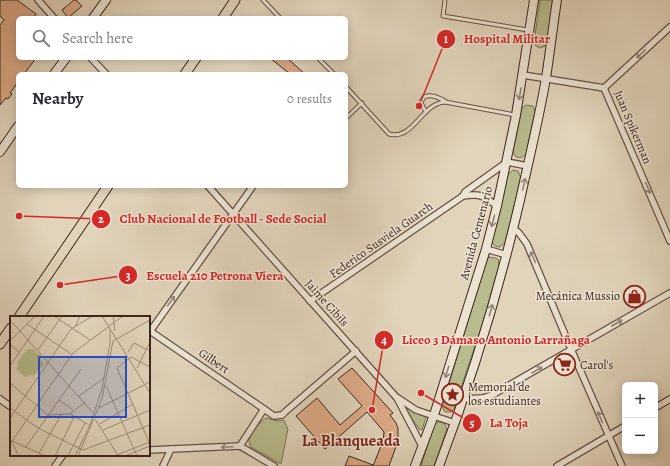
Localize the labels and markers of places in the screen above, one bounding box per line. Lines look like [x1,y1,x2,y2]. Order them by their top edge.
callout: Hospital Militar [436,26,558,51]
callout: Club Nacional de Football - Sede Social [91,206,334,231]
callout: Escuela 210 Petrona Viera [118,263,292,288]
shop icon: Mecánica Mussio [622,283,648,309]
place label: Mecánica Mussio [536,288,620,304]
callout: Liceo 3 Dámaso Antonio Larrañaga [374,327,599,352]
supermarket icon: Carol's [551,352,577,378]
place label: Carol's [580,357,614,373]
place label: Memorial de los estudiantes [468,379,541,409]
place icon: Memorial de los estudiantes [440,381,466,407]
callout: La Toja [462,410,537,435]

